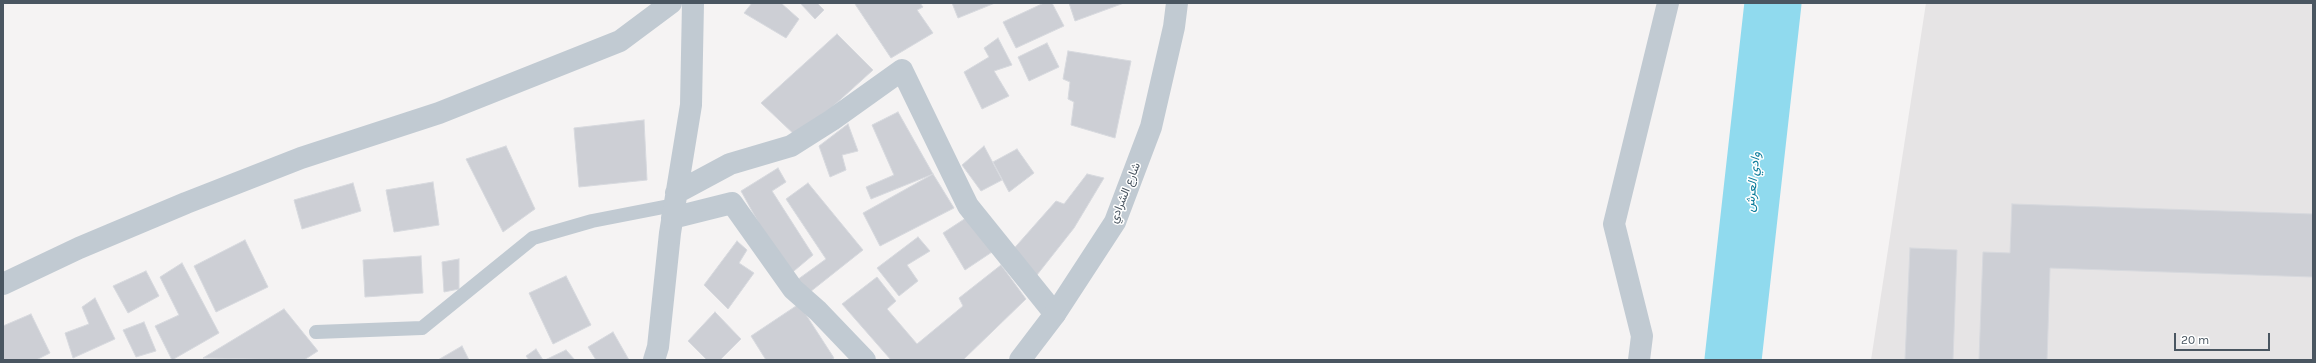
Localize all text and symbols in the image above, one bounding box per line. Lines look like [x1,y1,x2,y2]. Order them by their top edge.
water label: وادي العرش [1742,151,1764,213]
street label: شارع الشرادي [1106,161,1144,225]
scale bar [2176,325,2272,351]
text: 20 m [2181,333,2209,347]

